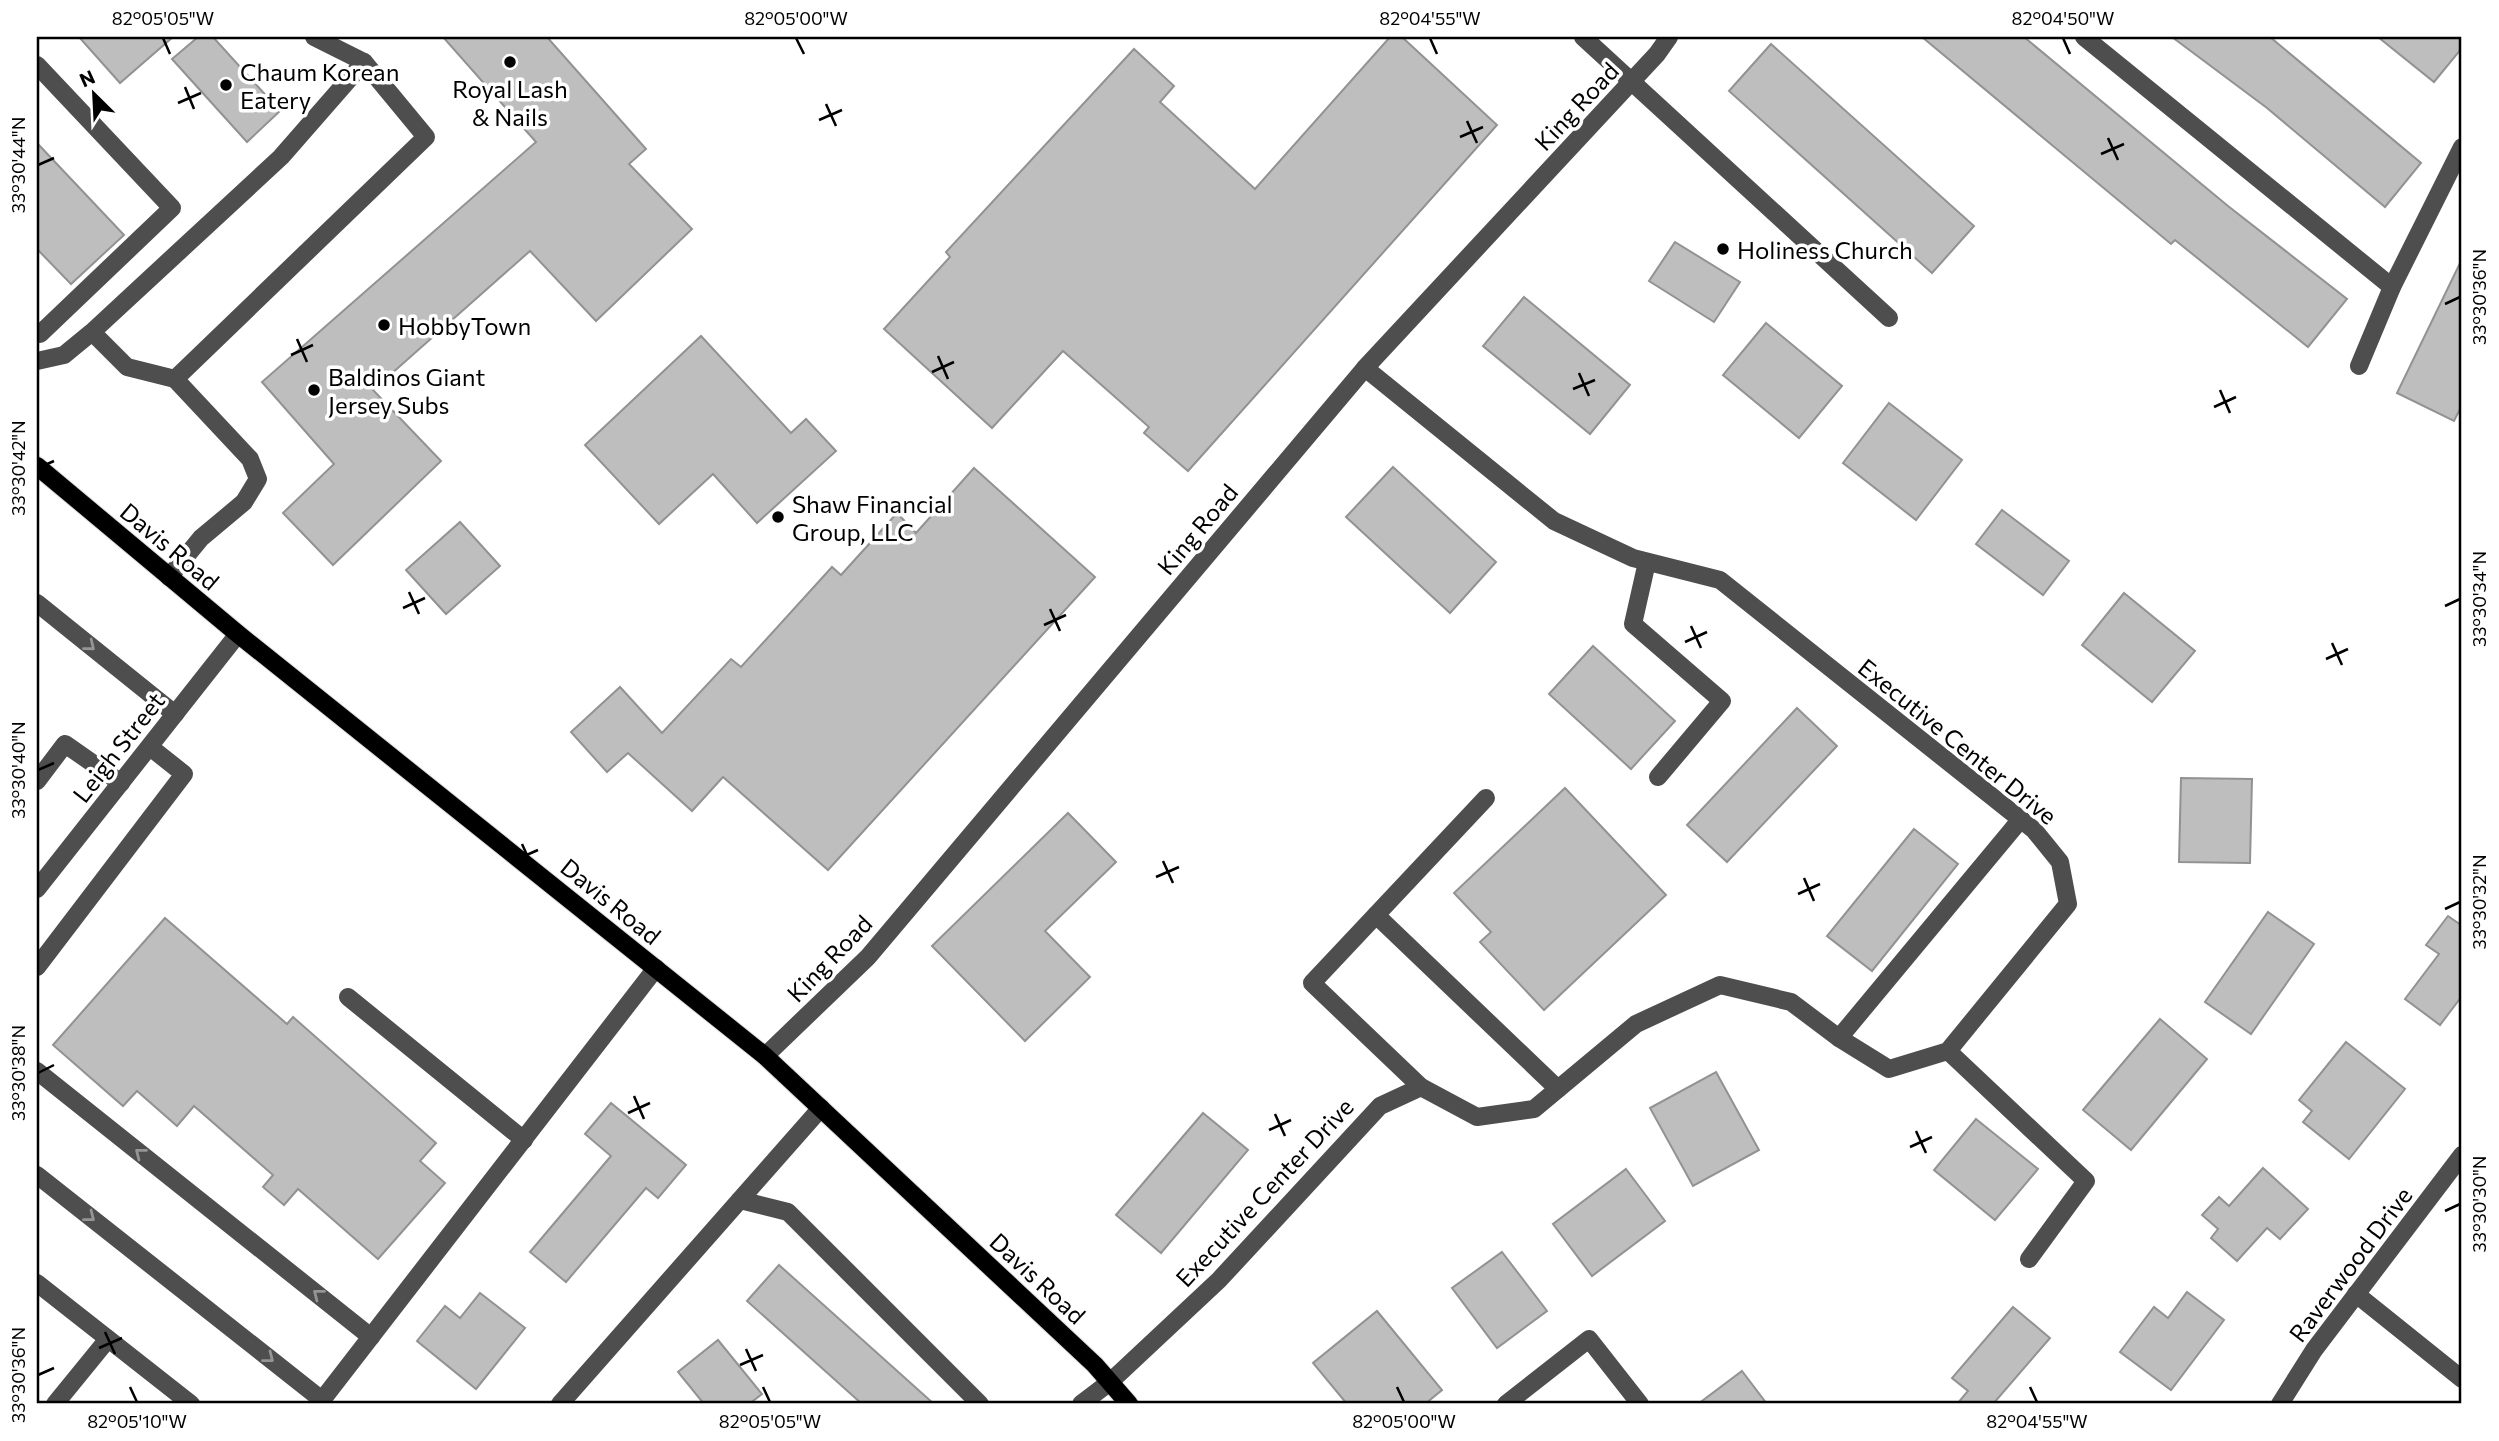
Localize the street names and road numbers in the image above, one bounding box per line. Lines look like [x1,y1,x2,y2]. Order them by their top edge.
street label: King Road [1528,56,1624,156]
street label: King Road [1151,478,1243,580]
street label: Davis Road [115,496,225,596]
street label: Executive Center Drive [1853,652,2063,830]
street label: Leigh Street [66,686,170,808]
street label: Davis Road [555,852,667,950]
street label: King Road [780,908,878,1008]
street label: Executive Center Drive [1169,1092,1359,1292]
street label: Raverwood Drive [2282,1181,2418,1347]
street label: Davis Road [984,1226,1092,1330]

